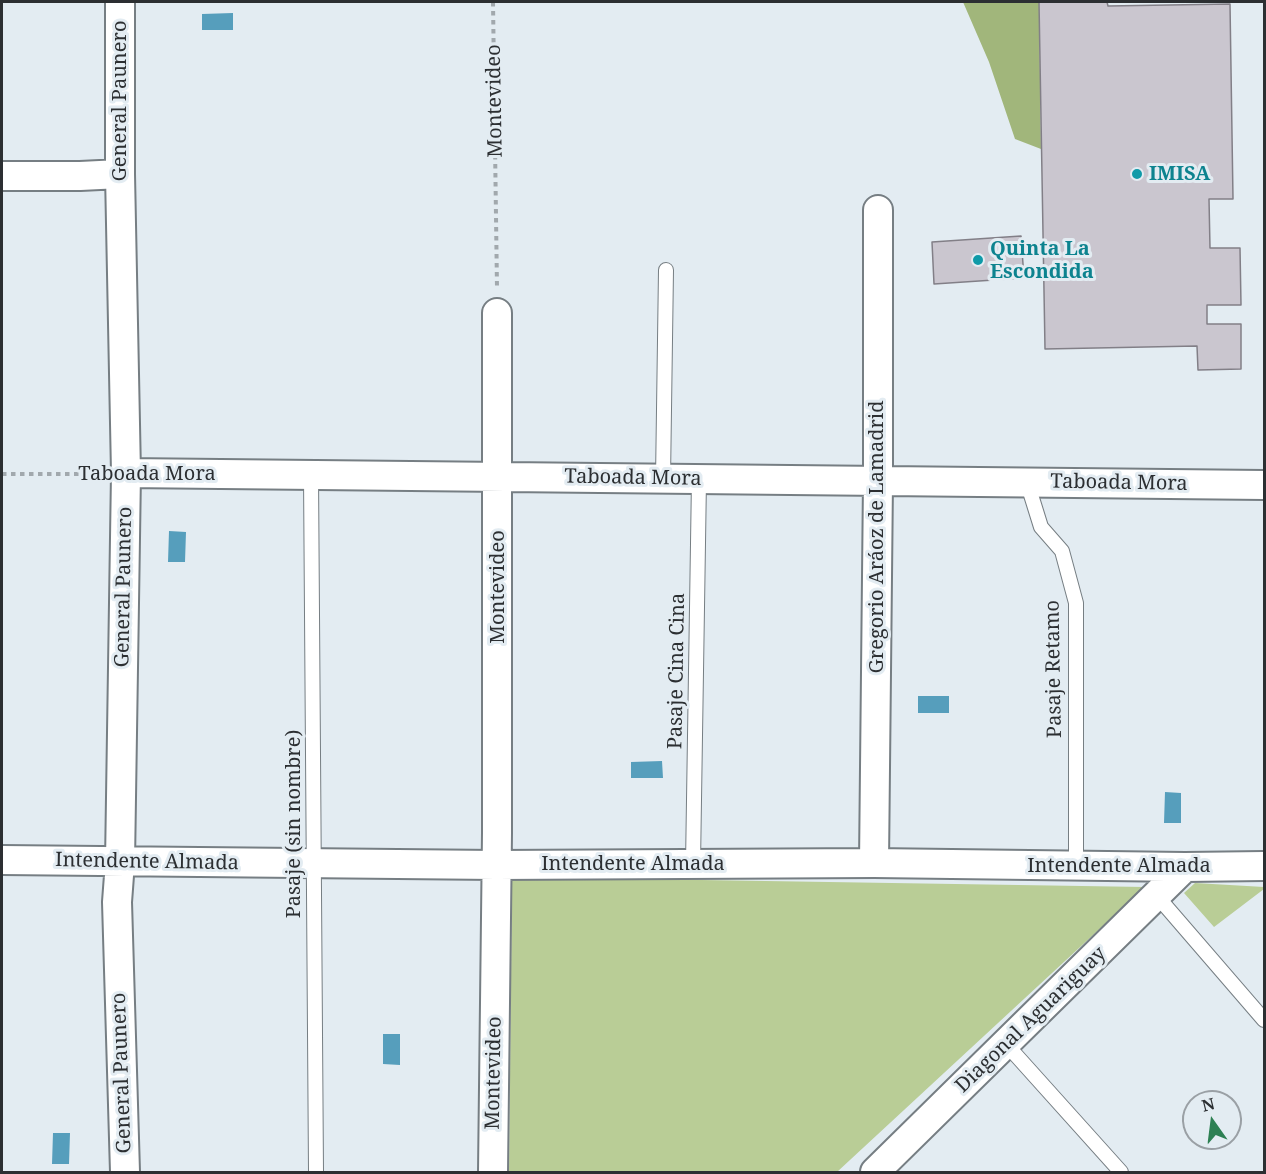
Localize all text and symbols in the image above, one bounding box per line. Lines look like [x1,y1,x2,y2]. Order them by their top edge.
street label: General Paunero [108,21,132,181]
street label: Montevideo [482,44,508,158]
place label: IMISA [1149,162,1210,186]
marker: IMISA [1130,167,1144,181]
place label: Quinta La Escondida [990,237,1094,284]
marker: Quinta La Escondida [971,253,985,267]
street label: Gregorio Aráoz de Lamadrid [865,400,889,674]
street label: Taboada Mora [78,462,216,486]
street label: Taboada Mora [564,465,702,491]
street label: Taboada Mora [1050,470,1188,496]
street label: General Paunero [111,506,137,668]
street label: Montevideo [486,530,510,644]
street label: Pasaje Cina Cina [664,593,690,749]
street label: Pasaje Retamo [1041,600,1067,738]
street label: Pasaje (sin nombre) [282,730,306,918]
street label: Intendente Almada [55,848,239,876]
street label: Intendente Almada [541,852,725,876]
street label: Intendente Almada [1027,854,1211,878]
street label: Diagonal Aguariguay [951,942,1111,1098]
street label: General Paunero [107,992,137,1154]
street label: Montevideo [481,1016,507,1130]
north arrow [1182,1090,1242,1150]
text: N [1199,1092,1217,1117]

